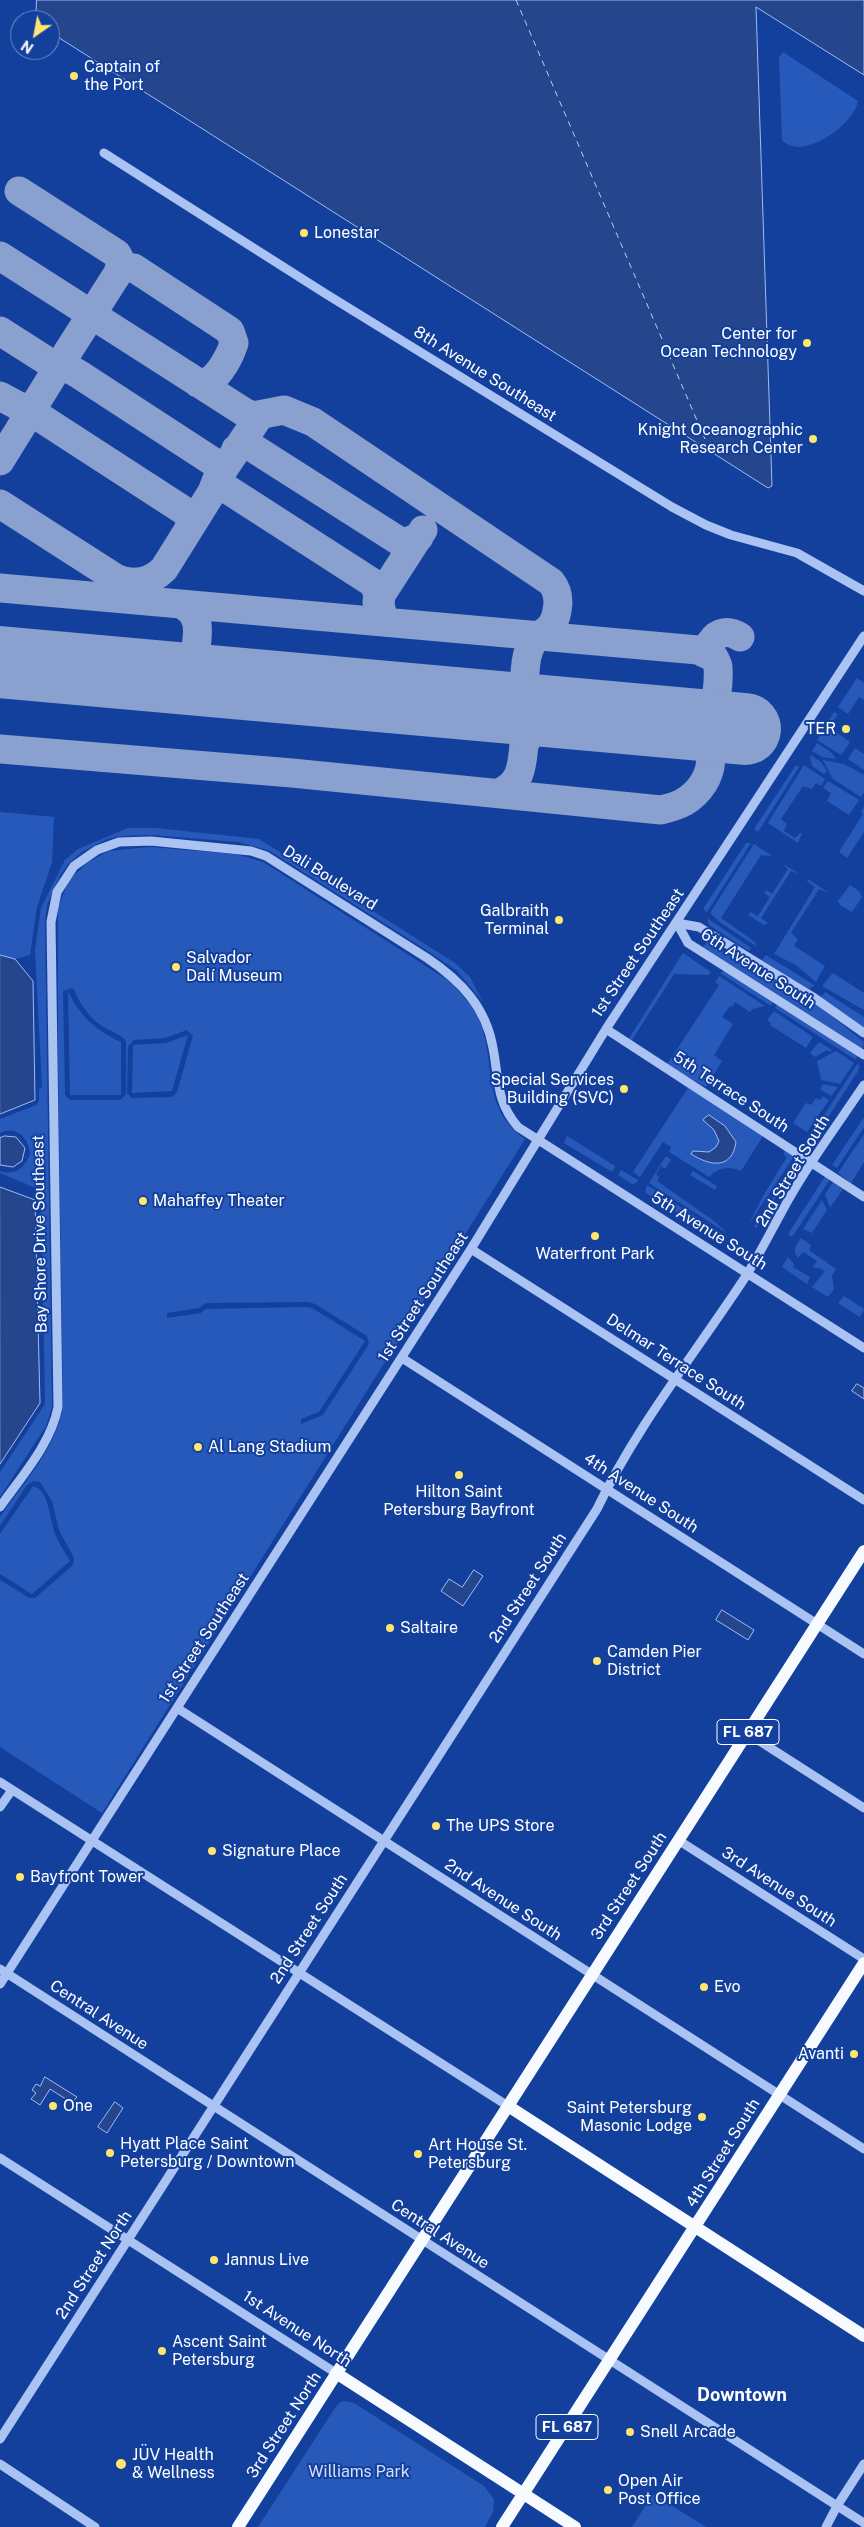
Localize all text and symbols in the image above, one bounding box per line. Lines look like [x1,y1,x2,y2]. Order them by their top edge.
north arrow [10,10,60,60]
text: N [18,37,36,56]
place label: Captain of the Port [84,57,160,95]
marker: Captain of the Port [68,70,80,82]
place label: Lonestar [314,223,379,243]
marker: Lonestar [298,227,310,239]
street label: 8th Avenue Southeast [410,322,560,426]
place label: Center for Ocean Technology [660,324,797,362]
marker: Center for Ocean Technology [801,337,813,349]
place label: Knight Oceanographic Research Center [637,420,803,458]
marker: Knight Oceanographic Research Center [807,433,819,445]
place label: TER [806,719,836,739]
marker: TER [840,723,852,735]
street label: Dali Boulevard [279,841,381,915]
street label: 1st Street Southeast [588,885,688,1021]
place label: Galbraith Terminal [480,901,549,939]
marker: Galbraith Terminal [553,914,565,926]
street label: 6th Avenue South [697,925,819,1013]
place label: Salvador Dalí Museum [186,948,282,986]
marker: Salvador Dalí Museum [170,961,182,973]
street label: 5th Terrace South [670,1047,792,1137]
place label: Special Services Building (SVC) [491,1070,614,1108]
marker: Special Services Building (SVC) [618,1083,630,1095]
street label: 2nd Street South [752,1111,834,1231]
street label: Bay Shore Drive Southeast [29,1135,51,1333]
street label: 5th Avenue South [648,1188,770,1274]
place label: Mahaffey Theater [153,1191,285,1211]
marker: Mahaffey Theater [137,1195,149,1207]
street label: 1st Street Southeast [374,1228,472,1366]
marker: Waterfront Park [589,1230,601,1242]
place label: Waterfront Park [535,1244,655,1264]
street label: Delmar Terrace South [603,1310,749,1414]
place label: Al Lang Stadium [208,1437,331,1457]
marker: Al Lang Stadium [192,1441,204,1453]
street label: 4th Avenue South [580,1449,702,1537]
marker: Hilton Saint Petersburg Bayfront [453,1469,465,1481]
place label: Hilton Saint Petersburg Bayfront [383,1482,535,1520]
street label: 2nd Street South [485,1529,571,1647]
street label: 1st Street Southeast [155,1569,253,1707]
place label: Saltaire [400,1618,458,1638]
marker: Saltaire [384,1622,396,1634]
place label: Camden Pier District [607,1642,702,1680]
marker: Camden Pier District [591,1655,603,1667]
road number: FL 687 [717,1720,779,1744]
place label: The UPS Store [446,1816,555,1836]
marker: The UPS Store [430,1820,442,1832]
street label: 3rd Street South [587,1828,671,1944]
place label: Signature Place [222,1841,340,1861]
street label: 3rd Avenue South [718,1843,840,1931]
marker: Signature Place [206,1845,218,1857]
street label: 2nd Avenue South [441,1855,565,1945]
place label: Bayfront Tower [30,1867,143,1887]
street label: 2nd Street South [266,1870,352,1988]
marker: Bayfront Tower [14,1871,26,1883]
street label: Central Avenue [46,1976,152,2054]
place label: Evo [714,1977,741,1997]
marker: Evo [698,1981,710,1993]
place label: Avanti [798,2044,844,2064]
marker: Avanti [848,2048,860,2060]
street label: 4th Street South [682,2095,764,2211]
place label: One [63,2096,93,2116]
place label: Saint Petersburg Masonic Lodge [566,2098,692,2136]
marker: One [47,2100,59,2112]
marker: Saint Petersburg Masonic Lodge [696,2111,708,2123]
place label: Hyatt Place Saint Petersburg / Downtown [120,2134,294,2172]
place label: Art House St. Petersburg [428,2135,527,2173]
marker: Hyatt Place Saint Petersburg / Downtown [104,2147,116,2159]
marker: Art House St. Petersburg [412,2148,424,2160]
street label: Central Avenue [387,2195,493,2273]
street label: 2nd Street North [52,2207,136,2323]
place label: Jannus Live [224,2250,309,2270]
marker: Jannus Live [208,2254,220,2266]
street label: 1st Avenue North [239,2287,355,2371]
place label: Ascent Saint Petersburg [172,2332,267,2370]
marker: Ascent Saint Petersburg [156,2345,168,2357]
street label: 3rd Street North [243,2368,325,2482]
district label: Downtown [697,2384,787,2406]
road number: FL 687 [536,2414,598,2440]
place label: Snell Arcade [640,2422,736,2442]
marker: Snell Arcade [624,2426,636,2438]
place label: JÜV Health & Wellness [132,2445,215,2483]
marker: JÜV Health & Wellness [114,2457,128,2471]
park label: Williams Park [308,2462,410,2482]
place label: Open Air Post Office [618,2471,701,2509]
marker: Open Air Post Office [602,2484,614,2496]

